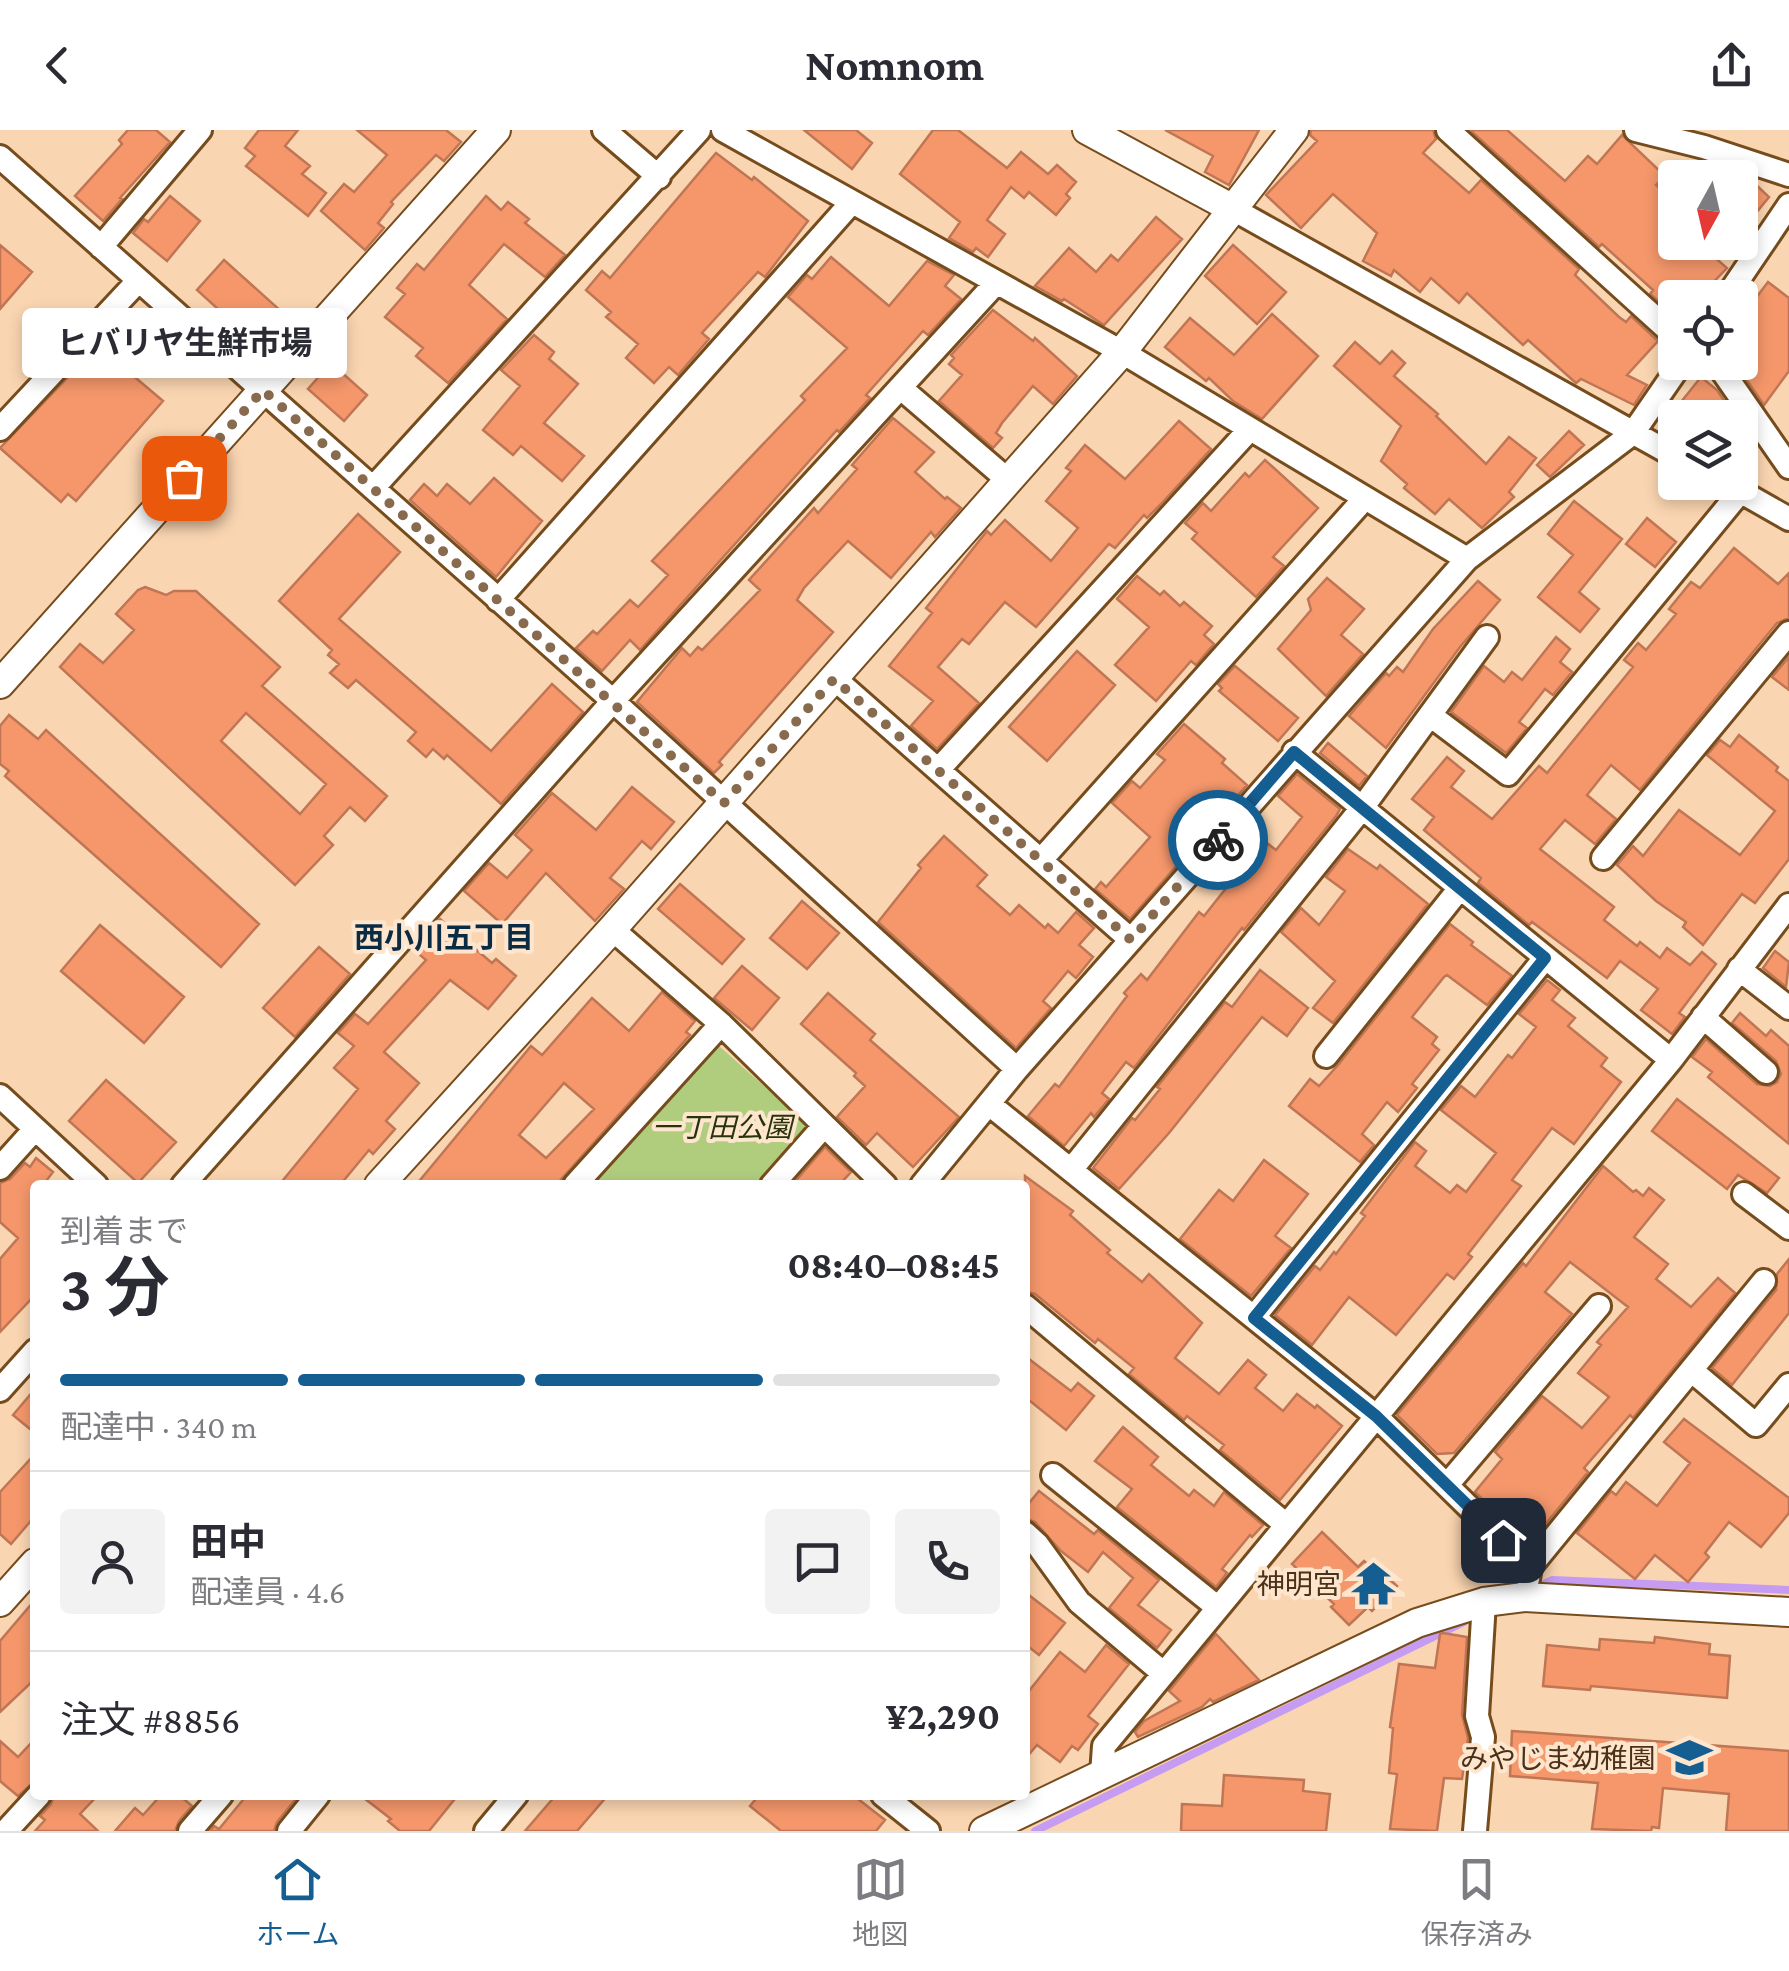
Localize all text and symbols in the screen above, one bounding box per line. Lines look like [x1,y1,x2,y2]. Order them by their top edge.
icon: back [30,38,85,93]
icon: share [1704,38,1759,93]
text: Nomnom [805,40,984,90]
north arrow [1658,160,1758,260]
map controls [1658,160,1758,500]
button: locate [1658,280,1758,380]
callout: ヒバリヤ生鮮市場 [21,308,346,378]
text: ヒバリヤ生鮮市場 [56,325,313,361]
button: layers [1658,400,1758,500]
pin [142,436,227,521]
icon: bag [157,451,212,506]
courier [1168,790,1268,890]
icon: bike [1191,813,1246,868]
district label: 西小川五丁目 [354,921,534,954]
park label: 一丁田公園 [652,1112,796,1143]
text: 到着まで [60,1213,188,1249]
text: 08:40–08:45 [787,1244,1000,1286]
text: 3 分 [60,1252,169,1324]
text: 配達中 · 340 m [60,1409,257,1445]
pin [1461,1498,1546,1583]
button: person [60,1509,165,1614]
button: chat [765,1509,870,1614]
button: phone [895,1509,1000,1614]
icon: home [1476,1513,1531,1568]
text: 田中 [190,1521,266,1563]
temple icon: 神明宮 [1350,1560,1398,1608]
place label: 神明宮 [1257,1569,1341,1600]
text: 配達員 · 4.6 [190,1574,345,1610]
text: ¥2,290 [886,1695,1000,1737]
text: 注文 #8856 [60,1699,240,1741]
school or university icon: みやじま幼稚園 [1665,1734,1713,1782]
place label: みやじま幼稚園 [1460,1743,1656,1774]
tab: ホーム [256,1852,339,1952]
tab: 地図 [852,1852,908,1952]
tab: 保存済み [1421,1852,1533,1952]

